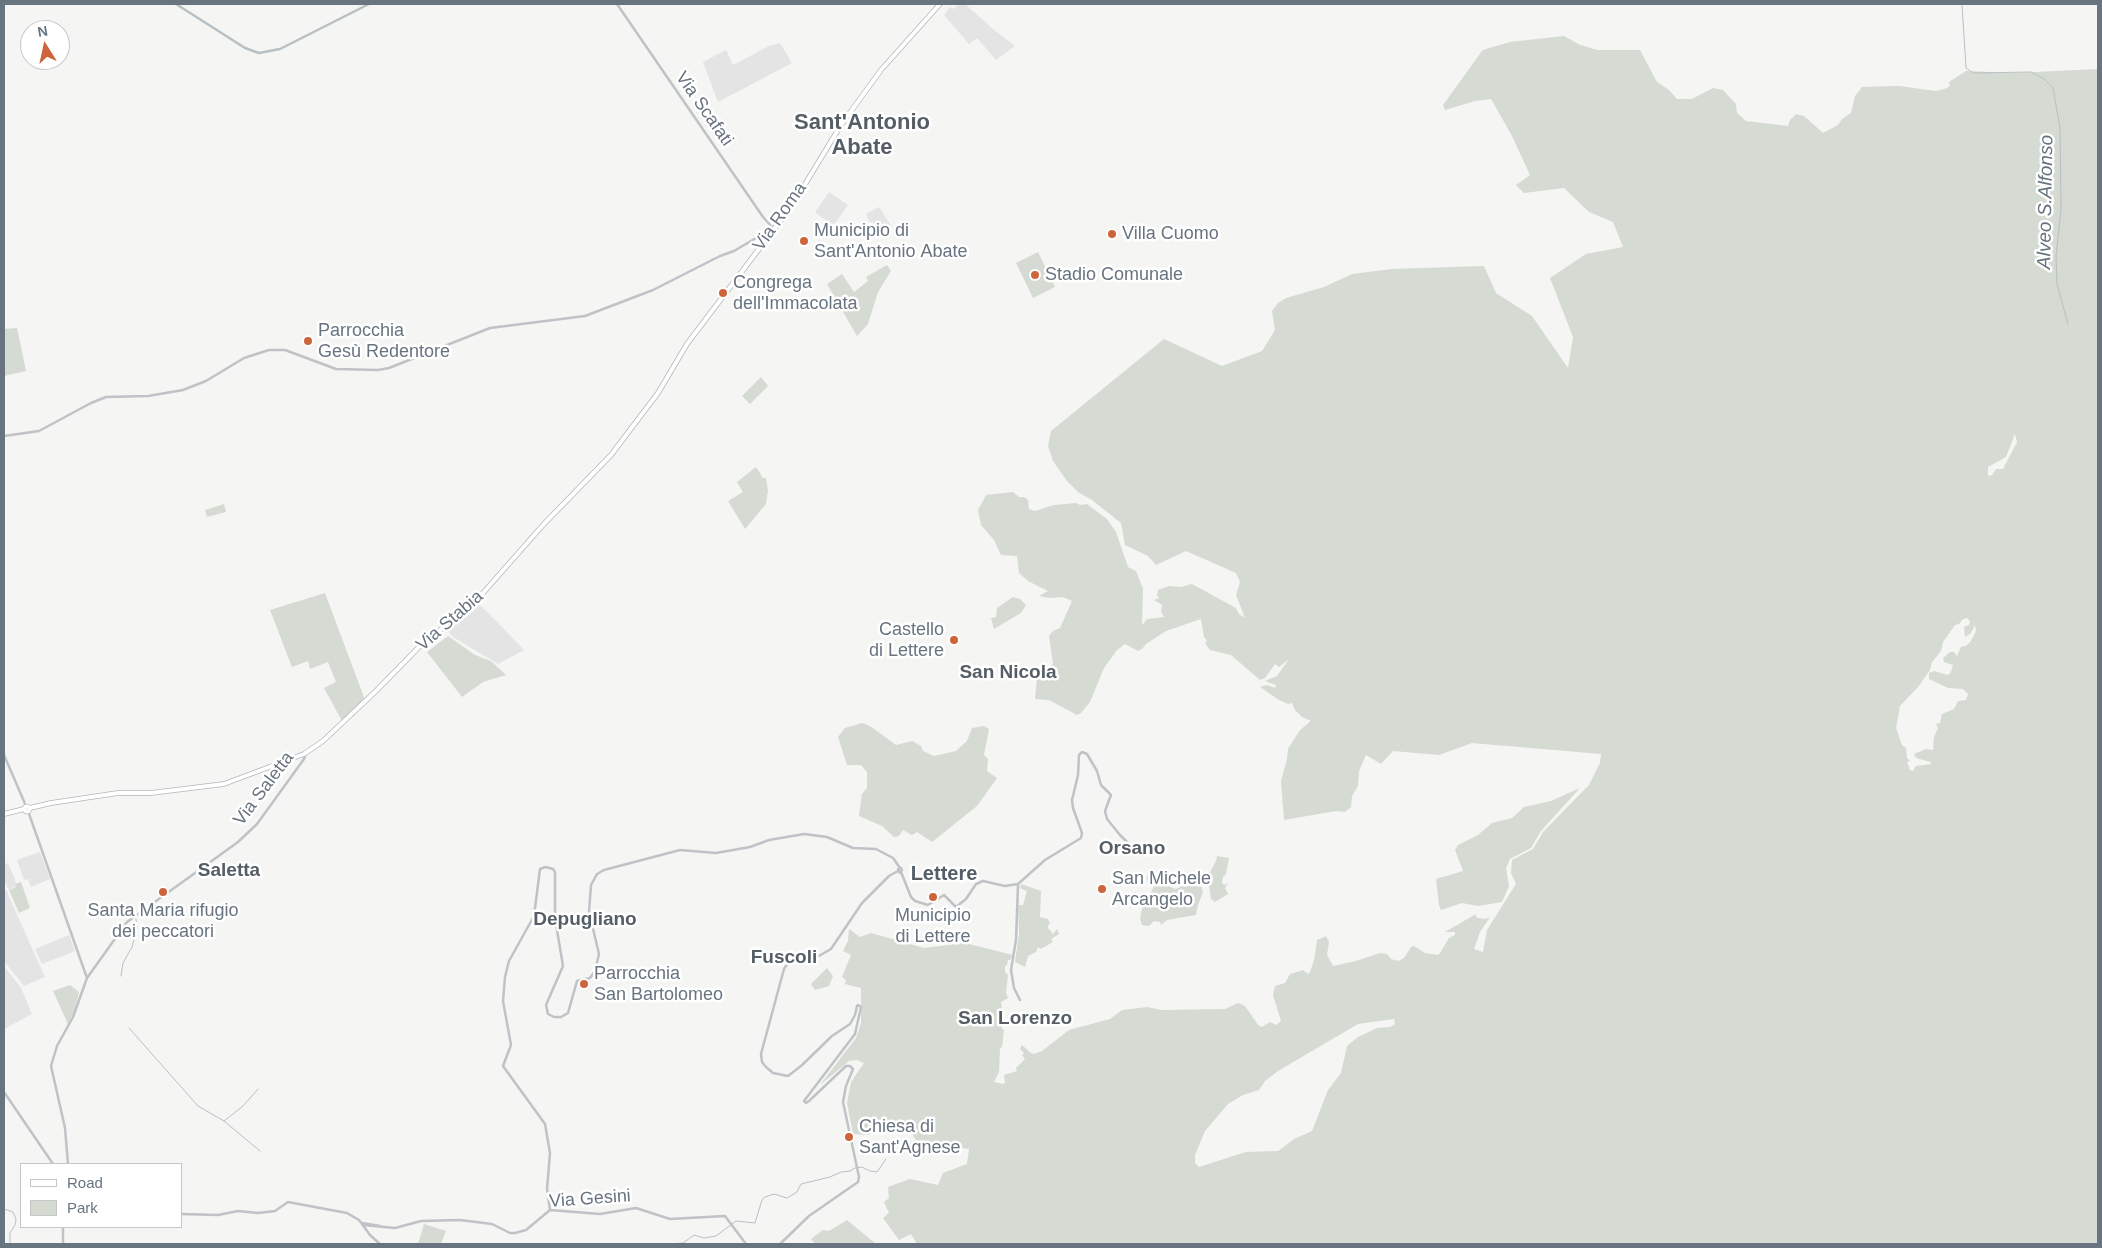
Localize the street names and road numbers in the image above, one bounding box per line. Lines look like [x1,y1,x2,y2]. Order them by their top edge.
street label: Via Scafati [671,68,737,150]
street label: Via Roma [749,179,811,255]
street label: Via Stabia [412,586,488,656]
street label: Via Saletta [229,748,299,830]
street label: Via Gesini [548,1185,632,1213]

